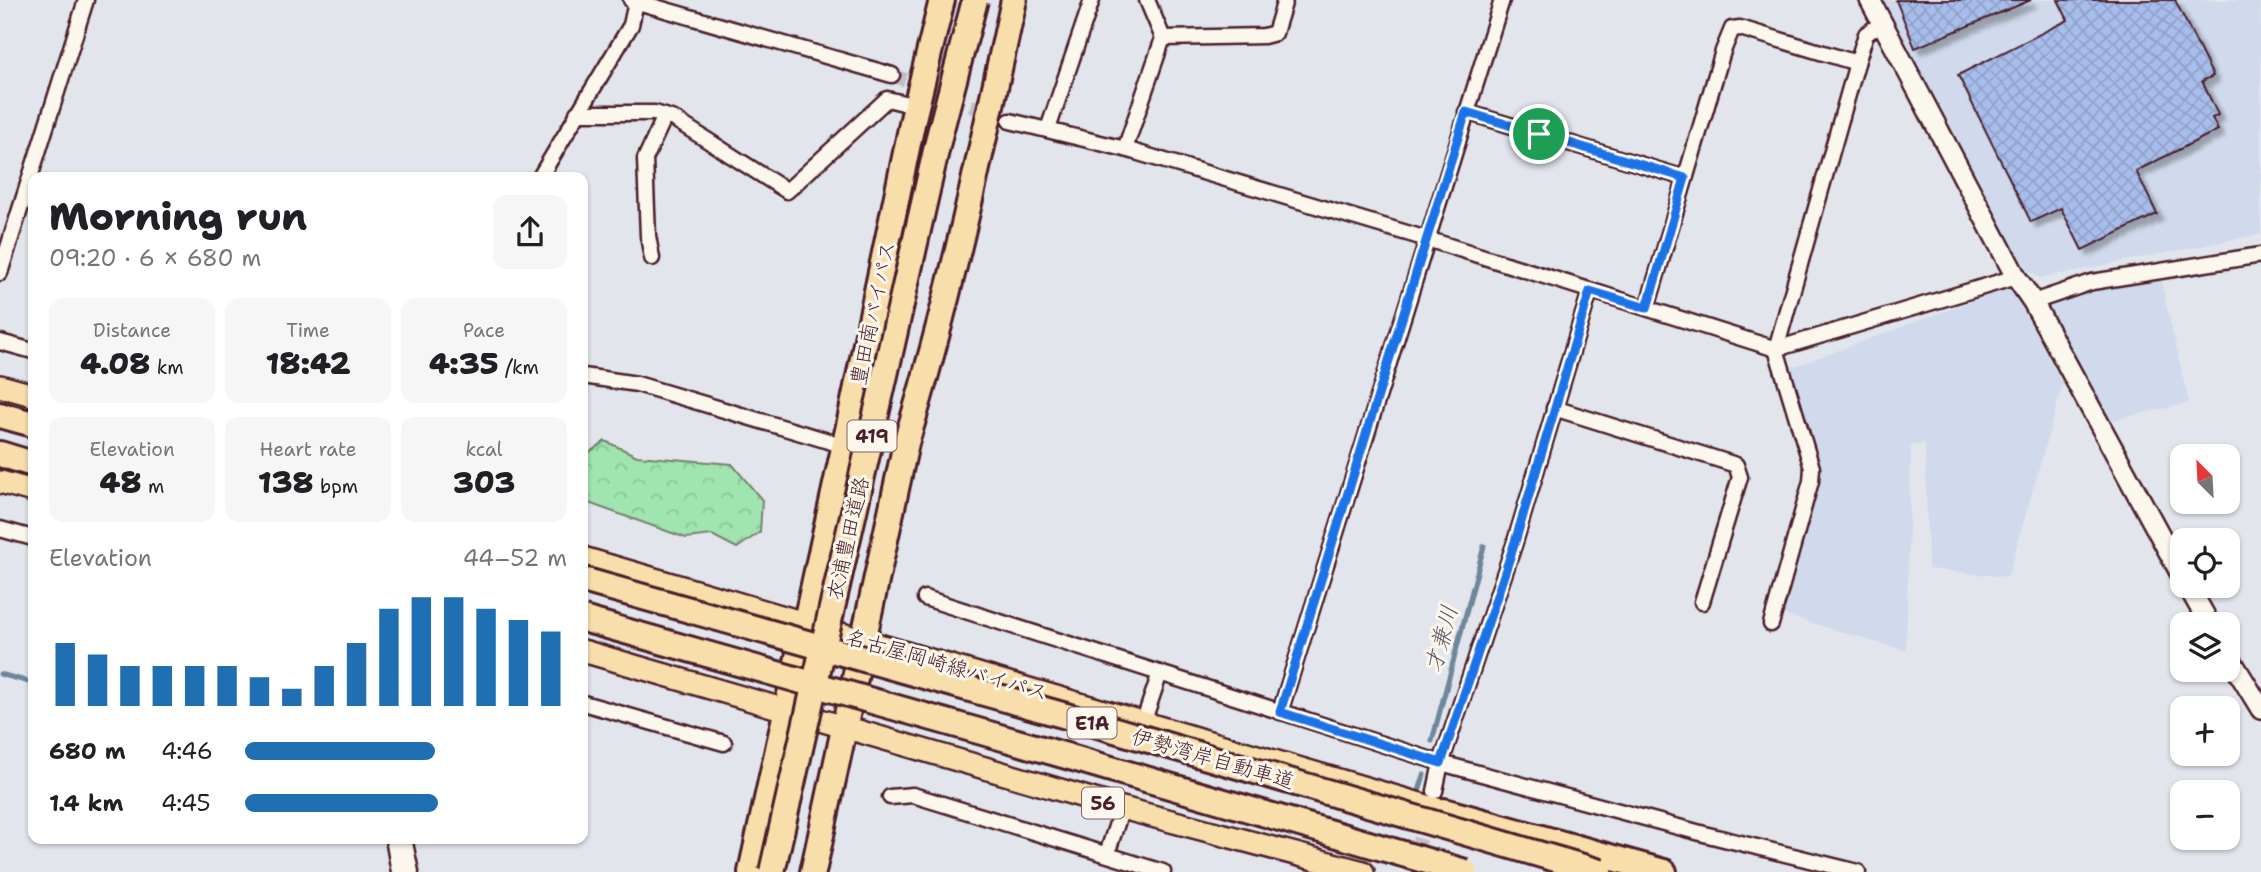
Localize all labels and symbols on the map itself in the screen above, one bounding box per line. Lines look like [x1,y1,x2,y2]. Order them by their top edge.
pin [1509,104,1569,164]
street label: 豊田南バイパス [844,238,902,388]
road number: 419 [848,420,896,452]
north arrow [2170,444,2240,514]
street label: 衣浦豊田道路 [820,473,876,603]
water label: 才兼川 [1418,602,1464,676]
street label: 名古屋岡崎線バイパス [842,623,1052,707]
road number: E1A [1068,708,1116,738]
street label: 伊勢湾岸自動車道 [1128,722,1298,796]
road number: 56 [1082,788,1124,818]

